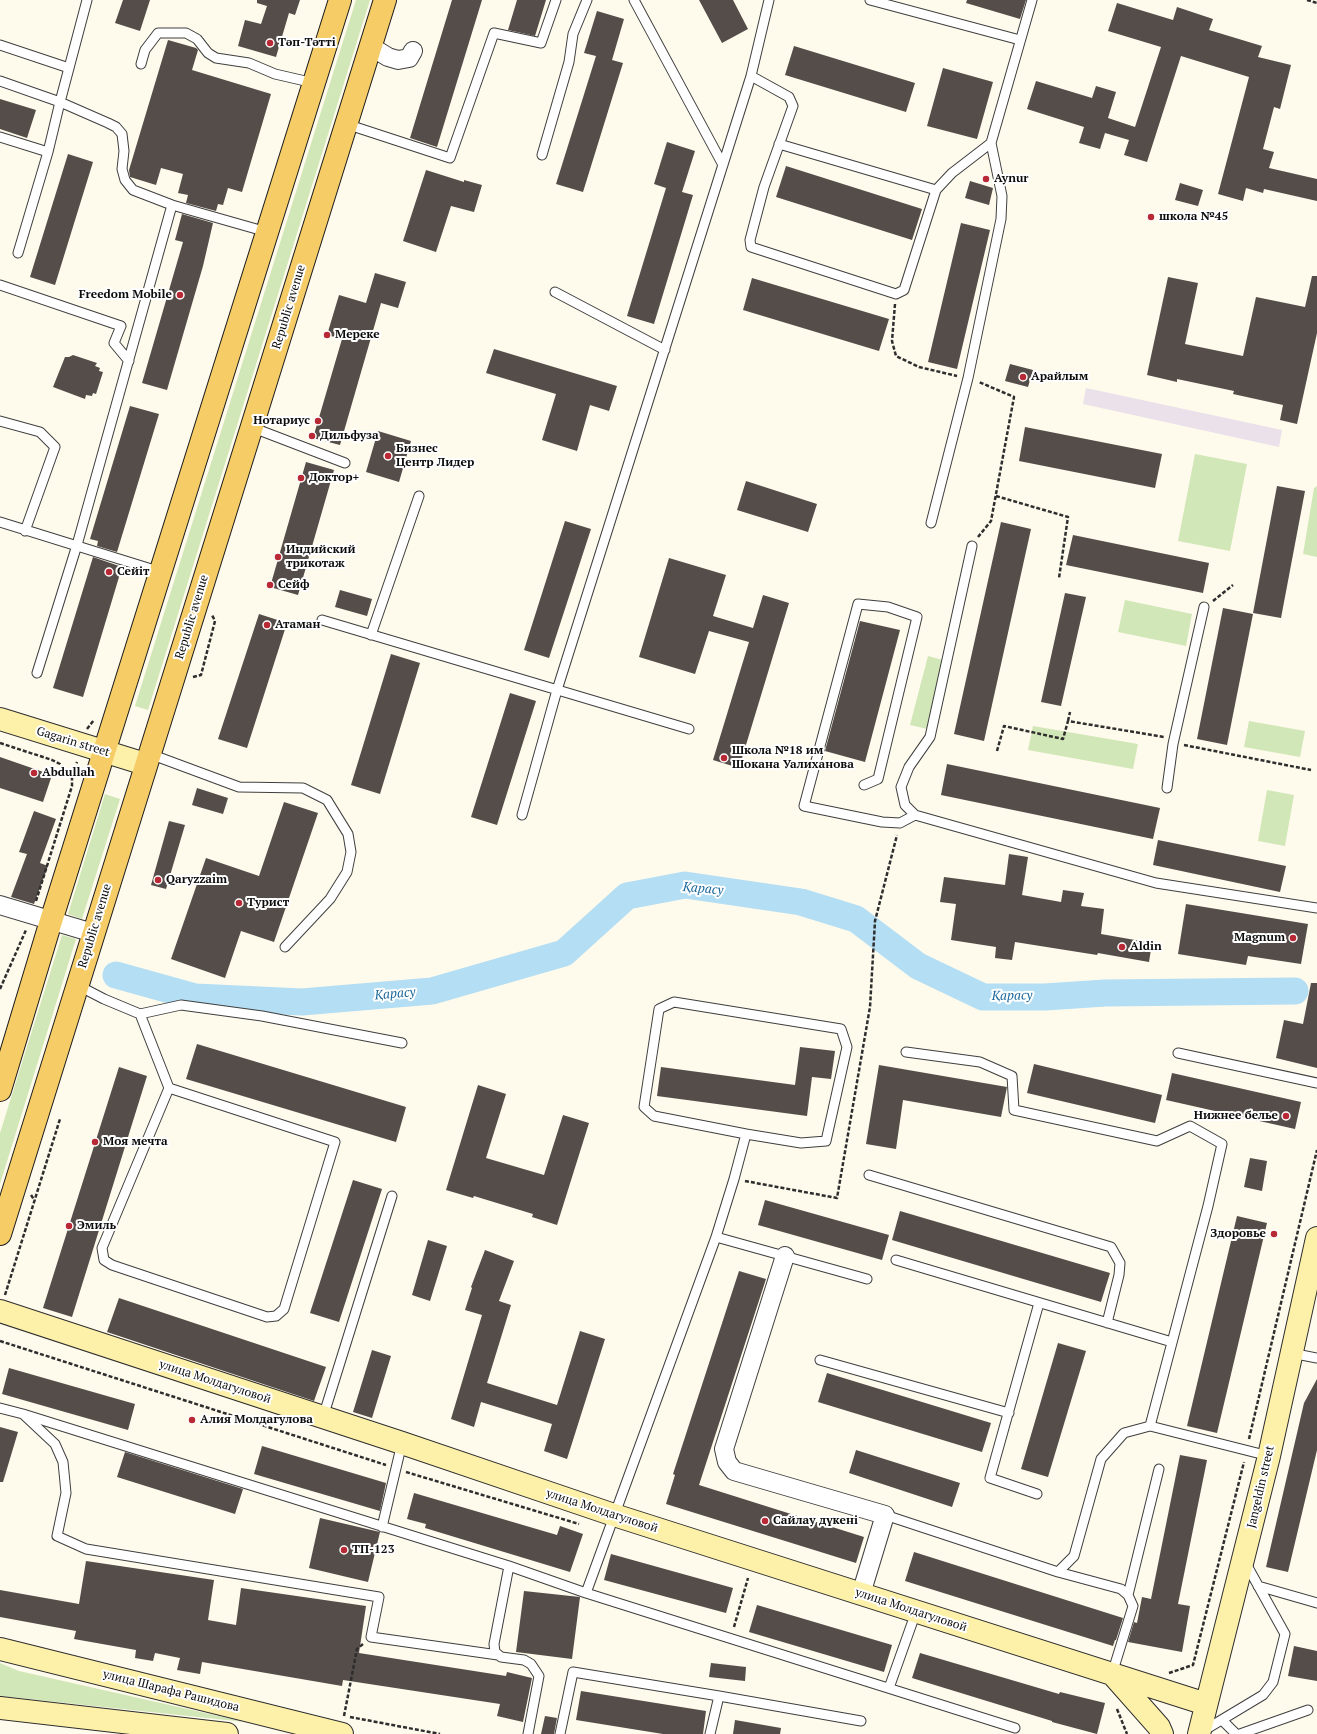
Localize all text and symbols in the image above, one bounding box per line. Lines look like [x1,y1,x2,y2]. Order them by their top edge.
place label: Тәп-Тәтті [278,36,336,50]
marker: Тәп-Тәтті [265,38,275,48]
place label: Aynur [994,172,1029,186]
marker: Aynur [981,174,991,184]
place label: школа №45 [1159,210,1228,224]
marker: школа №45 [1146,212,1156,222]
street label: Republic avenue [269,263,309,351]
place label: Freedom Mobile [79,288,172,302]
marker: Freedom Mobile [175,290,185,300]
place label: Мереке [335,328,380,342]
marker: Мереке [322,330,332,340]
place label: Арайлым [1031,370,1088,384]
marker: Арайлым [1018,372,1028,382]
place label: Нотариус [253,414,310,428]
marker: Нотариус [313,416,323,426]
place label: Дильфуза [320,429,379,443]
marker: Дильфуза [307,431,317,441]
place label: Бизнес Центр Лидер [396,442,474,470]
marker: Бизнес Центр Лидер [383,451,393,461]
place label: Доктор+ [309,471,359,485]
marker: Доктор+ [296,473,306,483]
place label: Индийский трикотаж [286,543,356,571]
marker: Индийский трикотаж [273,552,283,562]
place label: Сейіт [117,565,150,579]
marker: Сейіт [104,567,114,577]
street label: Republic avenue [172,573,212,661]
place label: Сейф [278,578,310,592]
marker: Сейф [265,580,275,590]
place label: Атаман [275,618,321,632]
marker: Атаман [262,620,272,630]
street label: Gagarin street [35,724,111,760]
place label: Школа №18 им Шокана Уалиханова [732,744,854,772]
marker: Школа №18 им Шокана Уалиханова [719,753,729,763]
place label: Аbdullah [42,766,95,780]
marker: Аbdullah [29,768,39,778]
place label: Qaryzzaim [166,873,227,887]
marker: Qaryzzaim [153,875,163,885]
water label: Қарасу [682,879,724,899]
street label: Republic avenue [75,882,115,970]
place label: Турист [247,896,289,910]
marker: Турист [234,898,244,908]
place label: Magnum [1234,931,1285,945]
marker: Magnum [1288,933,1298,943]
place label: Aldin [1130,940,1162,954]
marker: Aldin [1117,942,1127,952]
water label: Қарасу [374,984,416,1004]
water label: Қарасу [992,988,1032,1004]
place label: Нижнее белье [1194,1109,1278,1123]
marker: Нижнее белье [1281,1111,1291,1121]
place label: Моя мечта [103,1135,168,1149]
marker: Моя мечта [90,1137,100,1147]
place label: Эмиль [77,1219,116,1233]
marker: Эмиль [64,1221,74,1231]
place label: Здоровье [1210,1227,1266,1241]
marker: Здоровье [1269,1229,1279,1239]
street label: улица Молдагуловой [157,1357,273,1407]
place label: Алия Молдагулова [200,1413,313,1427]
marker: Алия Молдагулова [187,1415,197,1425]
street label: Jangeldin street [1244,1444,1278,1530]
street label: улица Молдагуловой [544,1486,660,1536]
place label: Сайлау дүкені [773,1514,858,1528]
marker: Сайлау дүкені [760,1516,770,1526]
place label: ТП-123 [352,1543,394,1557]
marker: ТП-123 [339,1545,349,1555]
street label: улица Молдагуловой [853,1585,969,1635]
street label: улица Шарафа Рашидова [101,1667,241,1715]

